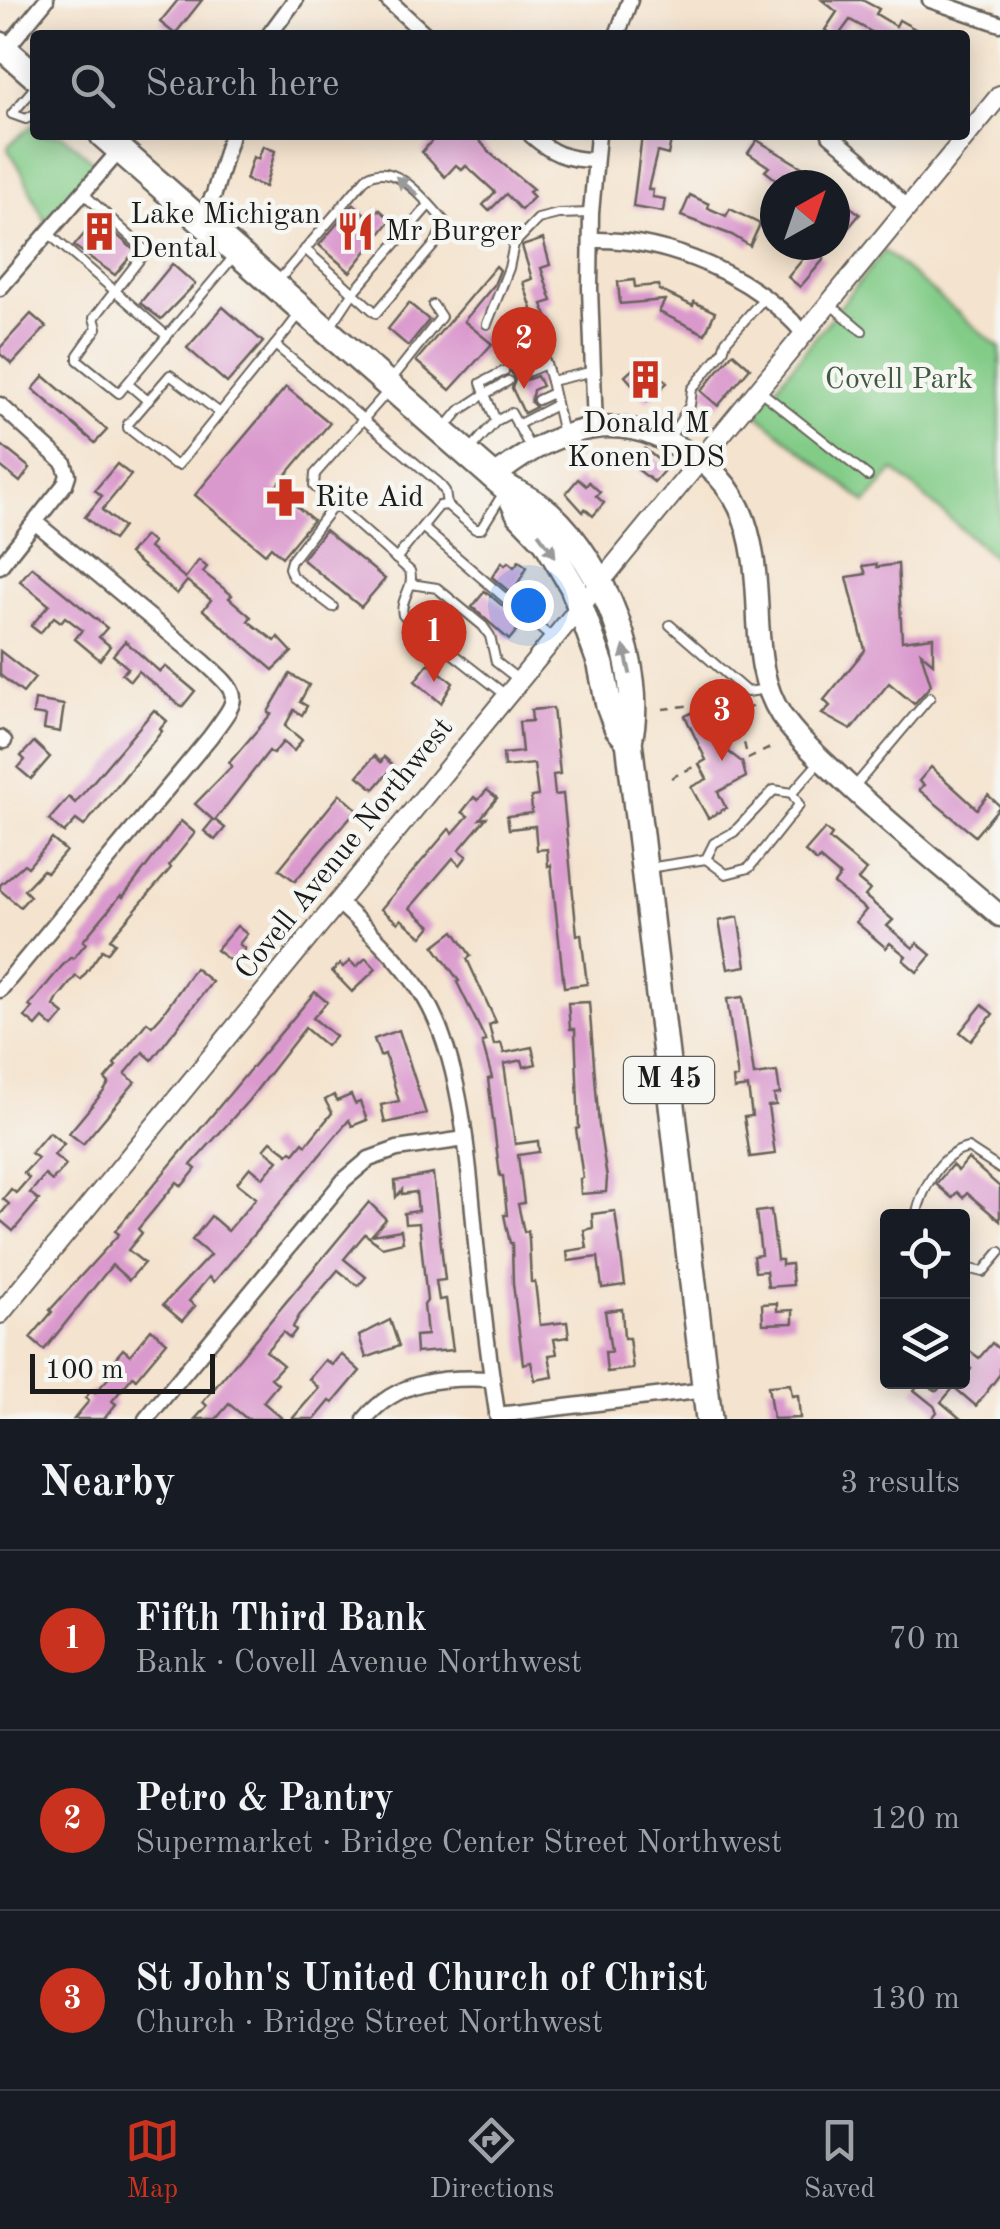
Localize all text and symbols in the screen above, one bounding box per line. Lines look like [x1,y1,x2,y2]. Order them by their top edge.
search box [30,30,970,140]
icon: search [65,58,120,113]
text: Search here [145,66,340,104]
north arrow [760,170,850,260]
one-way arrow [395,175,420,197]
place label: Lake Michigan Dental [130,200,321,264]
building icon: Lake Michigan Dental [79,211,121,253]
restaurant icon: Mr Burger [334,211,376,253]
place label: Mr Burger [385,217,522,247]
pin: 2 [492,306,556,389]
building icon: Donald M Konen DDS [625,359,667,401]
park label: Covell Park [825,365,973,395]
place label: Donald M Konen DDS [567,409,725,473]
pharmacy icon: Rite Aid [264,477,306,519]
place label: Rite Aid [315,483,424,513]
one-way arrow [537,532,556,558]
your location [503,580,554,631]
pin: 1 [402,600,466,682]
one-way arrow [619,644,635,675]
pin: 3 [690,678,754,761]
street label: Covell Avenue Northwest [231,713,459,985]
road number: M 45 [624,1057,714,1103]
map controls [880,1209,970,1389]
button: locate [880,1209,970,1299]
button: layers [880,1299,970,1389]
scale bar [30,1349,215,1394]
text: 100 m [45,1357,124,1385]
text: Nearby [40,1463,176,1505]
text: 3 results [840,1468,960,1500]
text: Fifth Third Bank [135,1601,427,1639]
text: 1 [63,1624,82,1656]
text: 70 m [889,1624,960,1656]
text: Bank · Covell Avenue Northwest [135,1648,582,1680]
text: Petro & Pantry [135,1781,394,1819]
text: 2 [63,1804,82,1836]
text: 120 m [870,1804,960,1836]
text: Supermarket · Bridge Center Street Northwest [135,1828,782,1860]
text: St John's United Church of Christ [135,1961,707,1999]
text: 3 [63,1984,82,2016]
text: 130 m [870,1984,960,2016]
text: Church · Bridge Street Northwest [135,2008,603,2040]
tab: Map [125,2113,180,2208]
tab: Directions [430,2113,554,2208]
tab: Saved [804,2113,875,2208]

